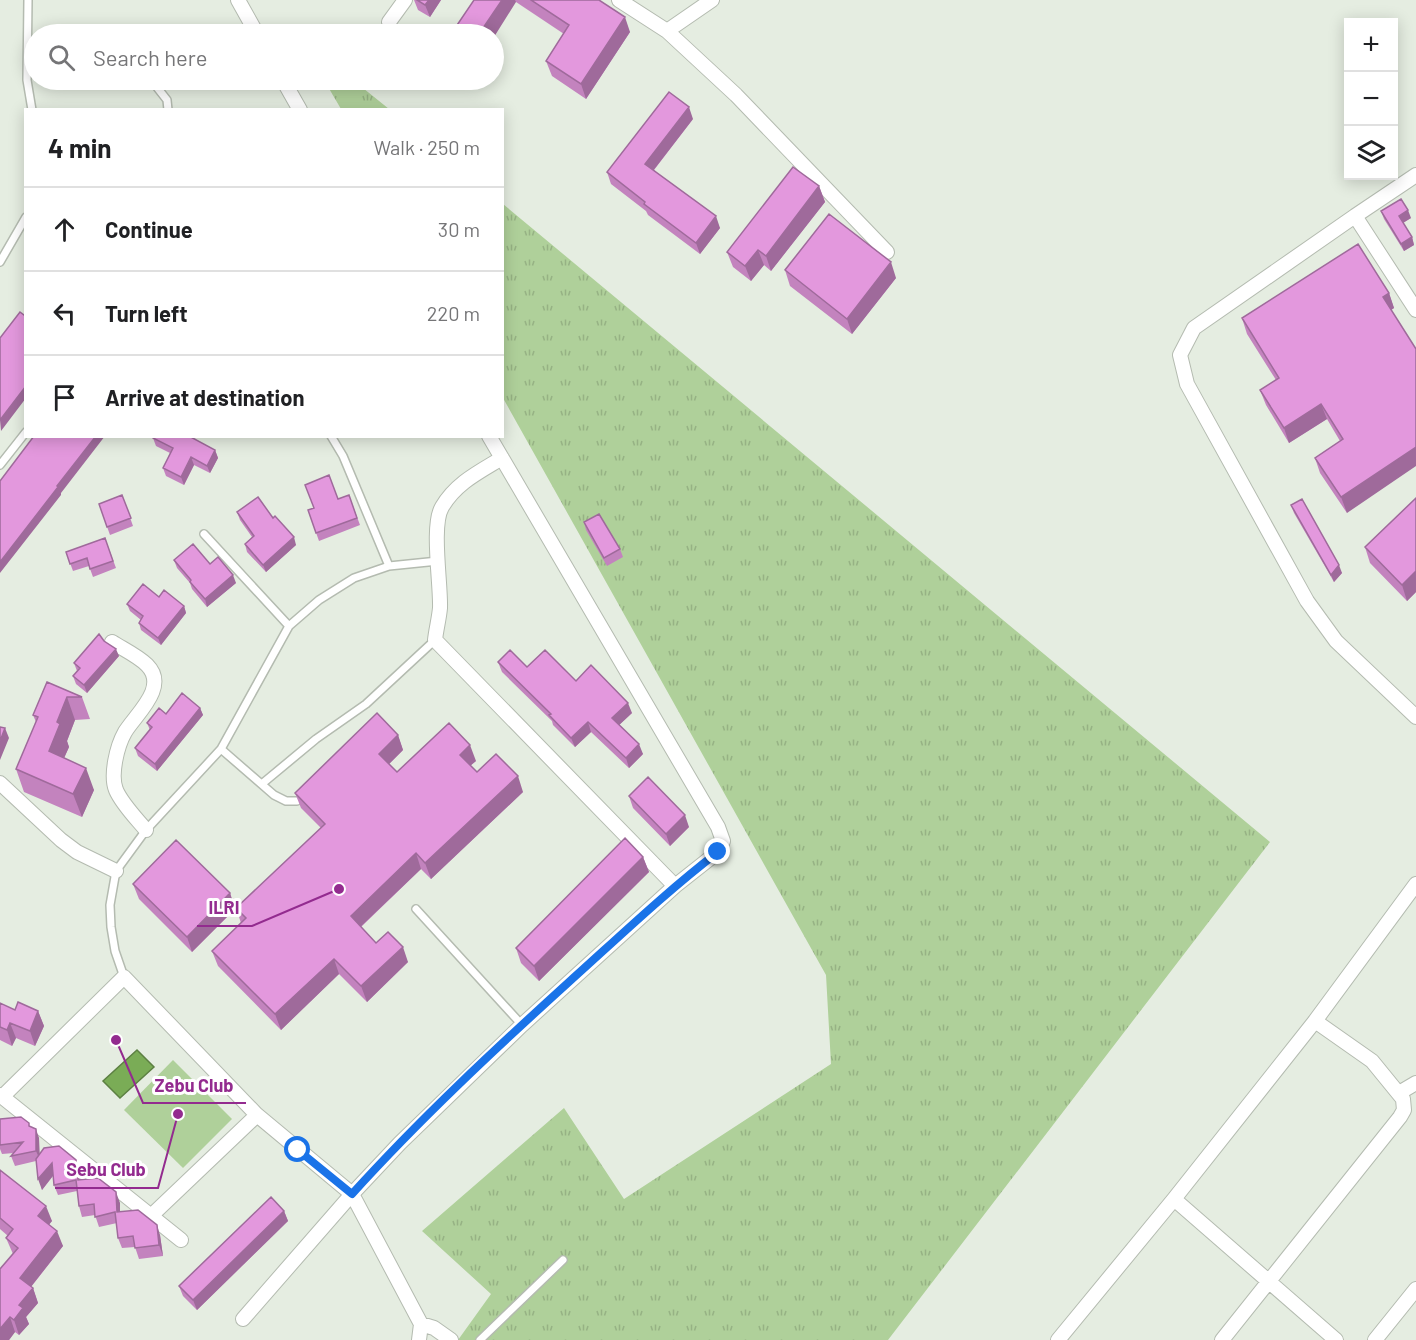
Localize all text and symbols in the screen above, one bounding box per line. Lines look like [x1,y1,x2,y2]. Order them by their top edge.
map controls [1344,18,1398,180]
button: + [1344,18,1398,72]
search box [24,24,504,90]
icon: search [45,41,78,74]
text: Search here [93,44,207,70]
button: − [1344,72,1398,126]
button: layers [1344,126,1398,180]
text: 4 min [48,132,112,163]
text: Walk · 250 m [374,135,480,159]
icon: ahead [48,213,81,246]
text: Continue [105,216,193,242]
text: 30 m [438,217,480,241]
icon: left [48,297,81,330]
text: Turn left [105,300,188,326]
text: 220 m [427,301,480,325]
icon: arrive [48,381,81,414]
text: Arrive at destination [105,384,304,410]
route end [704,838,730,864]
callout: ILRI [197,890,252,926]
text: ILRI [209,896,239,918]
callout: Zebu Club [143,1067,246,1103]
text: Zebu Club [155,1074,233,1096]
route start [284,1136,310,1162]
callout: Sebu Club [55,1152,158,1188]
text: Sebu Club [66,1158,146,1180]

